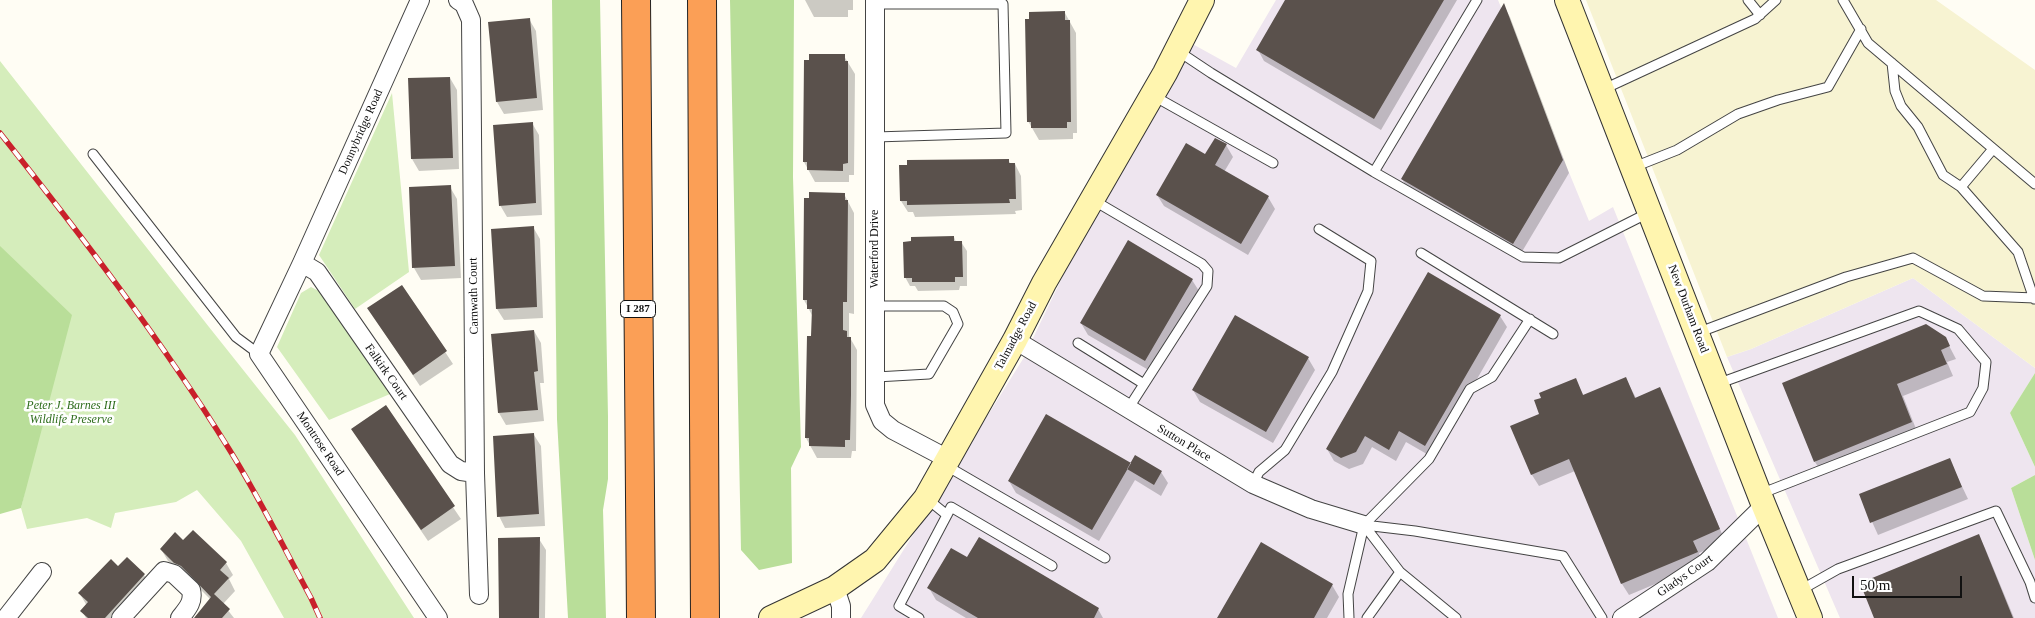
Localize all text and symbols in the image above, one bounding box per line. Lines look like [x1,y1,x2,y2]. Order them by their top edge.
street label: Donnybridge Road [336,87,386,177]
street label: Waterford Drive [868,210,882,288]
street label: Carnwath Court [466,257,482,335]
street label: New Durham Road [1665,263,1711,355]
street label: Talmadge Road [992,299,1040,373]
road number: I 287 [620,300,656,318]
street label: Falkirk Court [361,341,411,403]
park label: Peter J. Barnes III Wildlife Preserve [26,399,116,427]
street label: Montrose Road [293,409,347,479]
street label: Sutton Place [1154,421,1214,465]
street label: Gladys Court [1655,552,1715,600]
scale bar [1855,566,1965,598]
text: 50 m [1860,577,1890,593]

